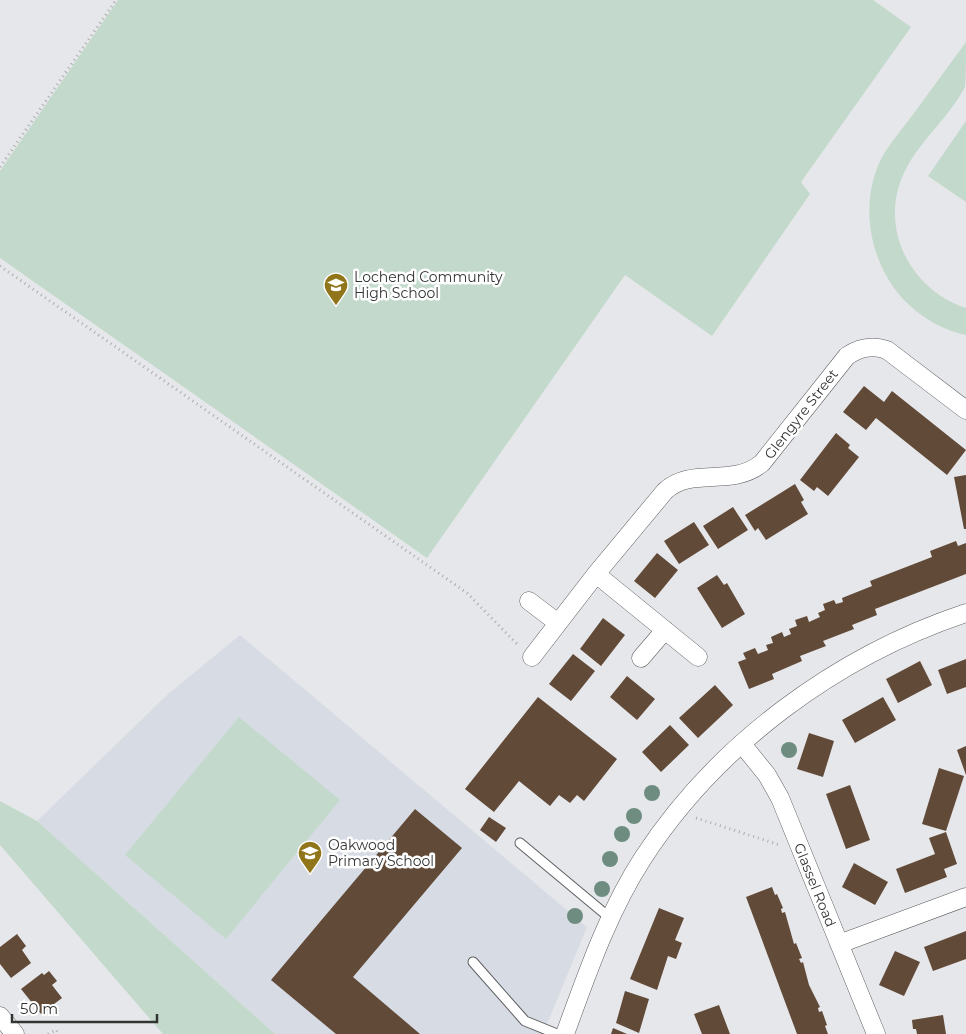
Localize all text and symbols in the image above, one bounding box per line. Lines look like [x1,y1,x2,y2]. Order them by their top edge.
place label: Lochend Community High School [354,268,503,302]
school or university icon: Lochend Community High School [323,272,349,306]
street label: Glengyre Street [760,365,842,463]
place label: Oakwood Primary School [328,836,434,870]
school or university icon: Oakwood Primary School [297,840,323,874]
street label: Glassel Road [790,840,840,930]
scale bar [12,992,158,1024]
text: 50 m [20,999,58,1018]

